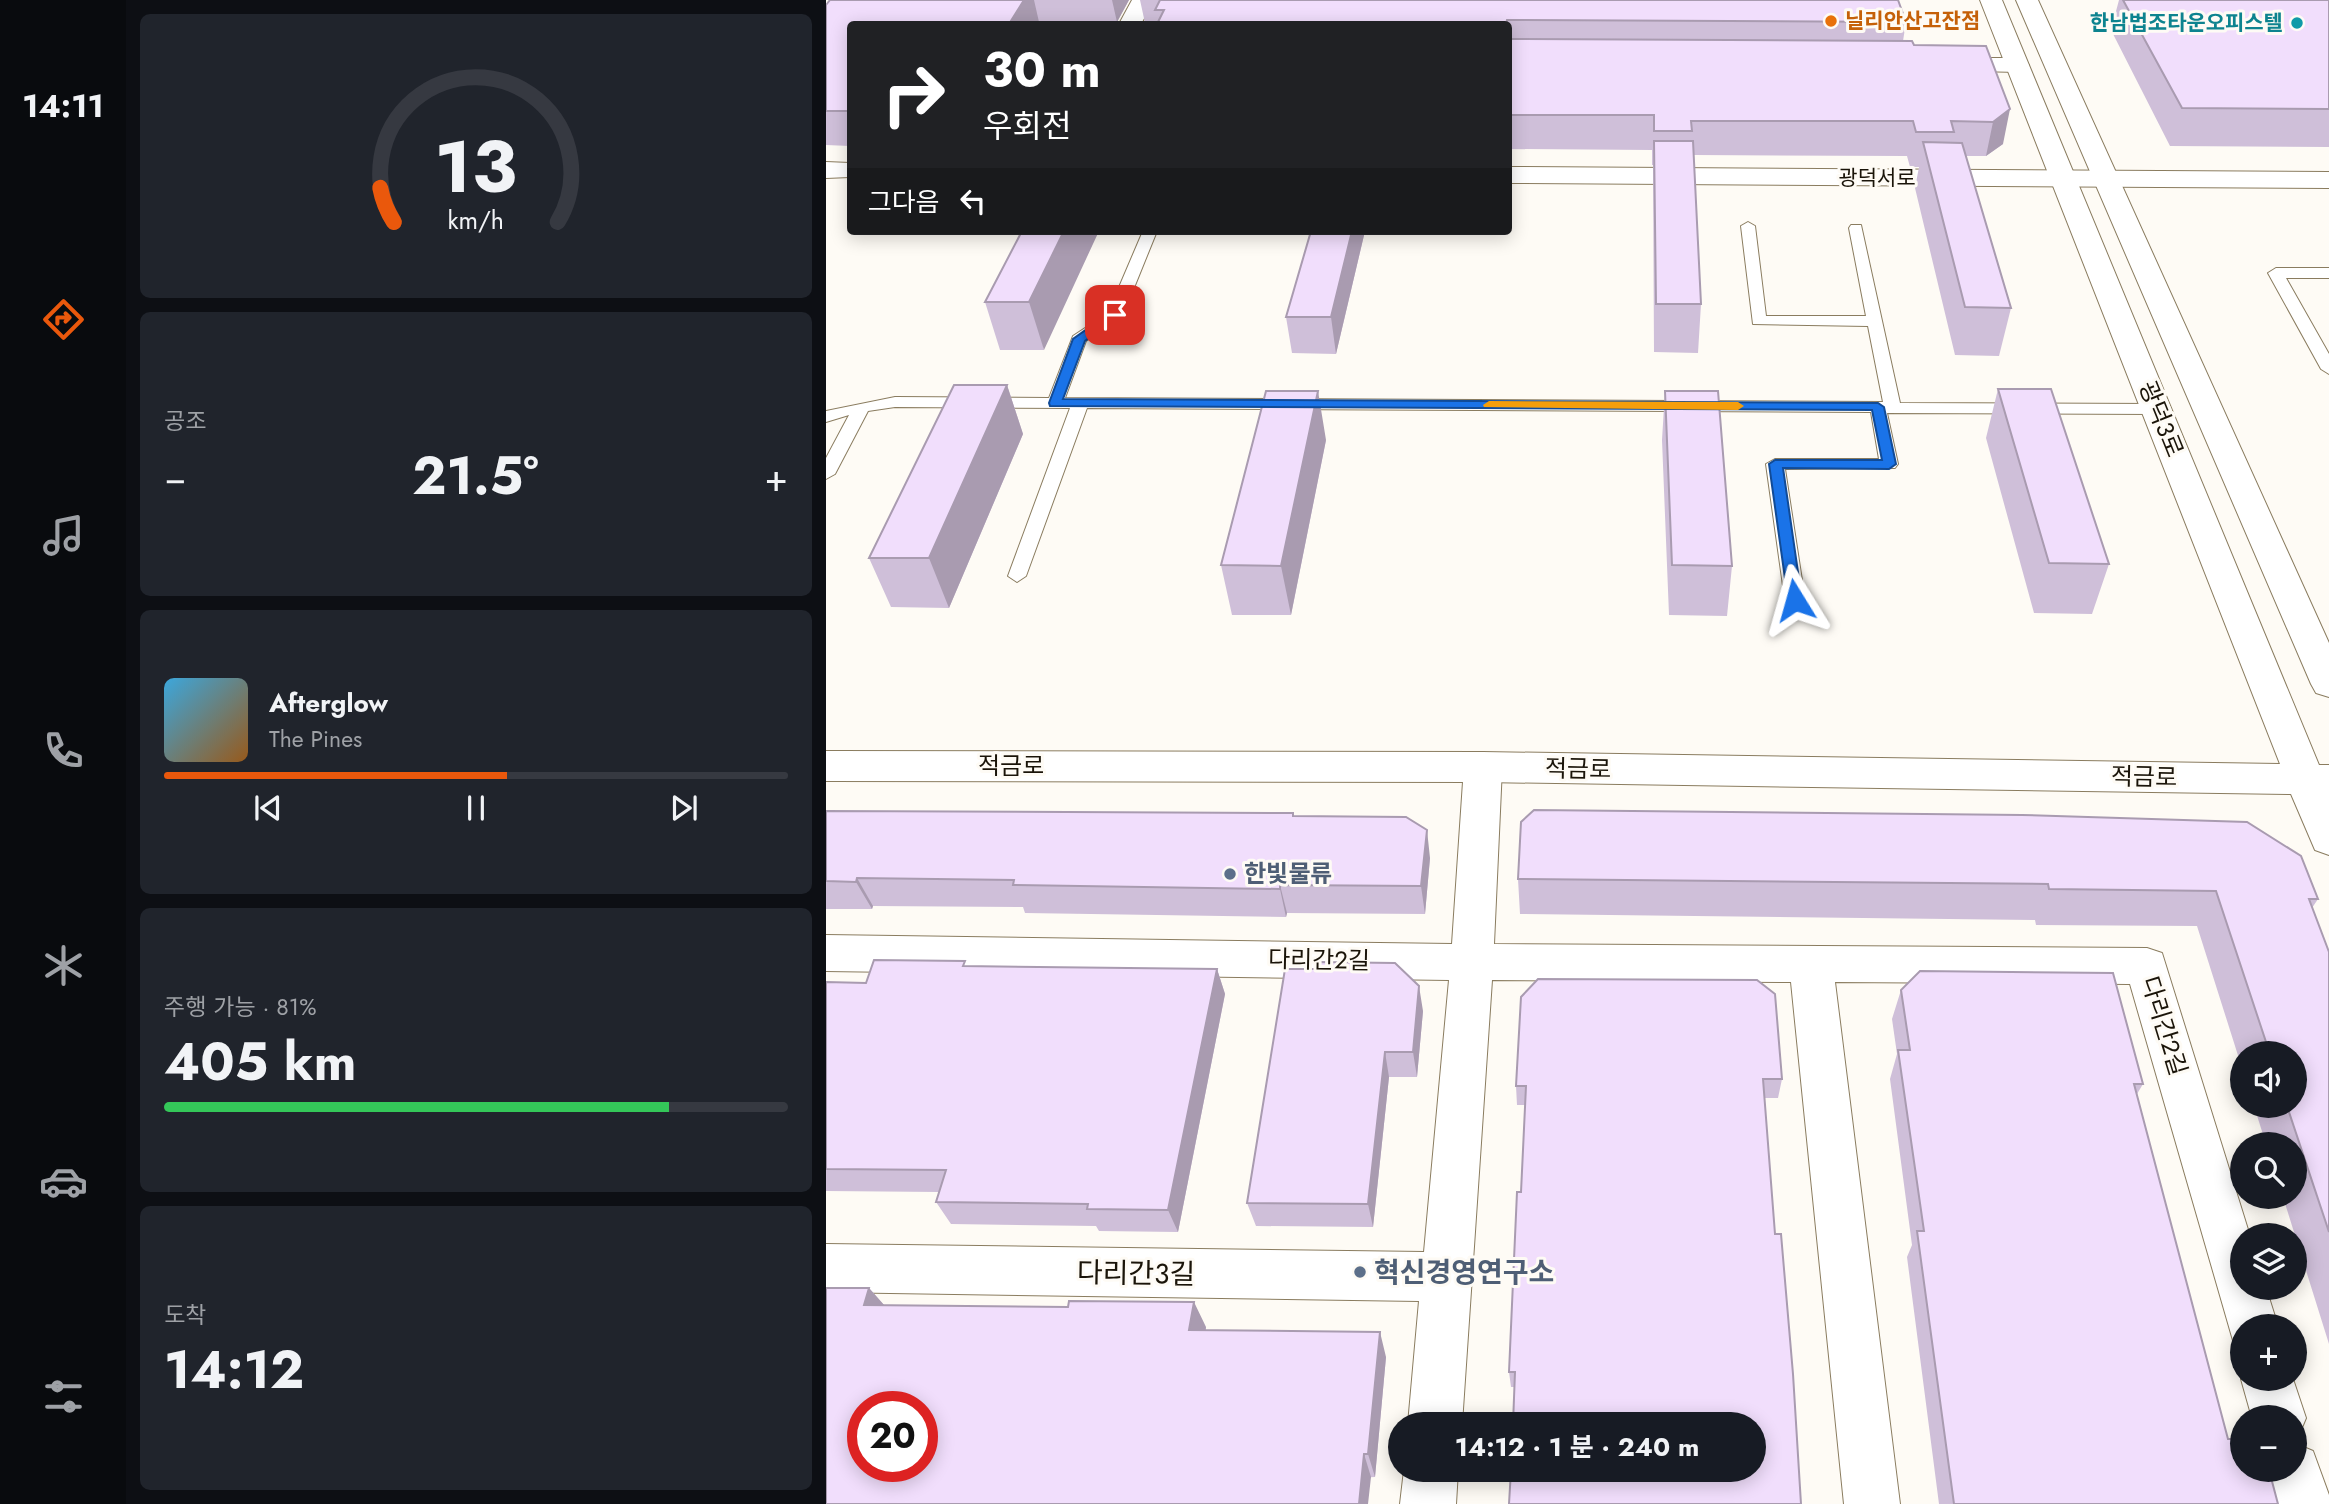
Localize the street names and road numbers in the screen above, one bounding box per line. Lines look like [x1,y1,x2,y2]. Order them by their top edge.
street label: 광덕서로 [1838,163,1916,193]
street label: 광덕3로 [2130,375,2193,462]
street label: 적금로 [978,748,1044,783]
street label: 적금로 [1545,750,1611,787]
street label: 적금로 [2111,758,2177,795]
street label: 다리간2길 [1268,941,1370,978]
street label: 다리간2길 [2133,972,2196,1080]
street label: 다리간3길 [1076,1252,1196,1295]

